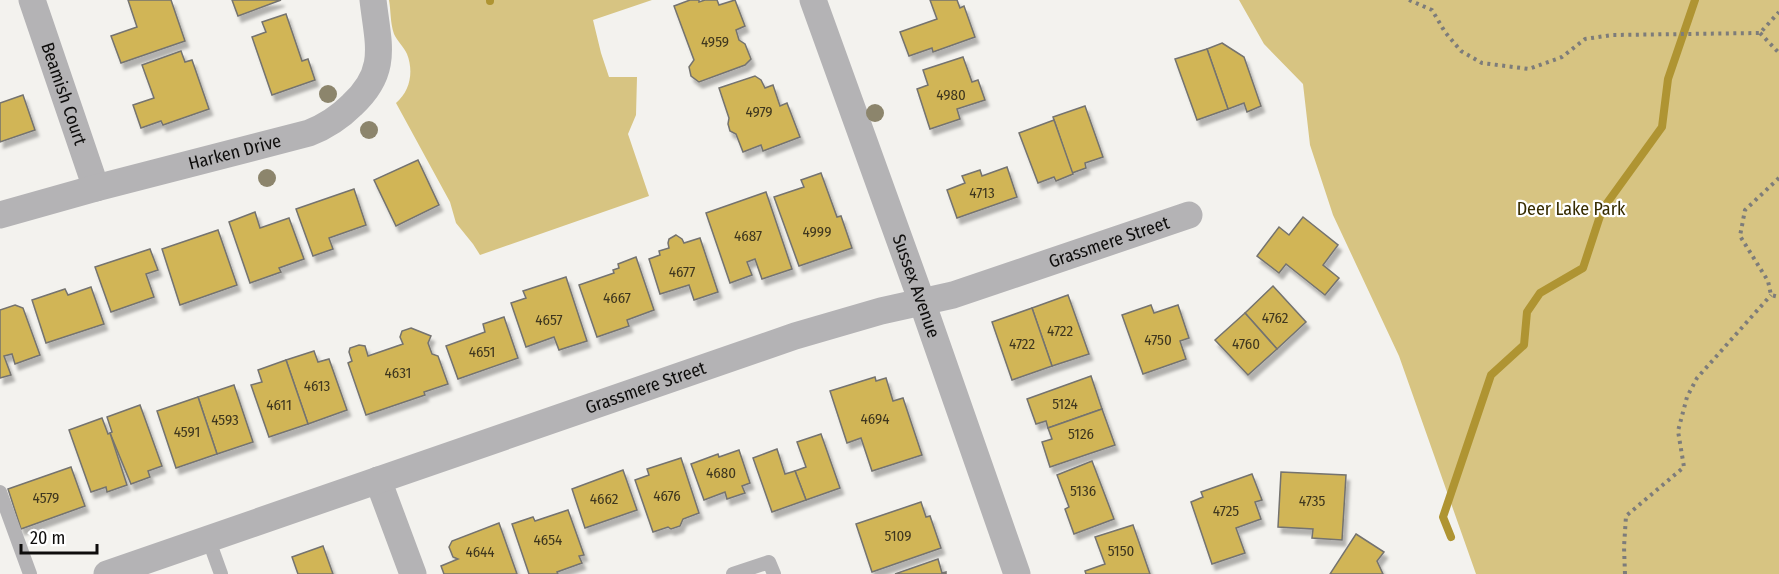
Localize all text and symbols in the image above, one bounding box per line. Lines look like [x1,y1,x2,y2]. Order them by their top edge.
house number: 4959 [701,33,729,51]
street label: Beamish Court [36,39,92,148]
house number: 4980 [936,86,966,104]
house number: 4979 [745,103,773,121]
street label: Harken Drive [186,130,284,175]
house number: 4713 [969,184,995,202]
park label: Deer Lake Park [1517,198,1626,220]
street label: Grassmere Street [1046,211,1172,273]
house number: 4999 [803,223,831,241]
house number: 4687 [734,227,762,245]
street label: Sussex Avenue [887,231,945,341]
house number: 4677 [669,263,695,281]
house number: 4667 [603,289,631,307]
house number: 4762 [1262,309,1289,327]
house number: 4657 [535,311,563,329]
house number: 4722 [1047,322,1073,340]
house number: 4750 [1144,331,1172,349]
house number: 4722 [1009,335,1035,353]
house number: 4760 [1232,335,1260,353]
house number: 4651 [469,343,495,361]
street label: Grassmere Street [583,357,709,419]
house number: 4631 [385,364,411,382]
house number: 4613 [304,377,331,395]
house number: 5124 [1052,395,1078,413]
house number: 4611 [266,396,292,414]
house number: 4694 [861,410,889,428]
house number: 4593 [211,411,239,429]
house number: 4591 [174,423,200,441]
house number: 5126 [1068,425,1094,443]
house number: 4680 [706,464,736,482]
house number: 5136 [1070,482,1096,500]
house number: 4676 [653,487,681,505]
house number: 4579 [33,489,59,507]
house number: 4662 [590,490,619,508]
house number: 4735 [1299,492,1325,510]
house number: 4725 [1213,502,1239,520]
scale bar [21,517,98,555]
text: 20 m [30,527,65,549]
house number: 5109 [885,527,912,545]
house number: 4654 [534,531,562,549]
house number: 5150 [1108,542,1134,560]
house number: 4644 [465,543,495,561]

